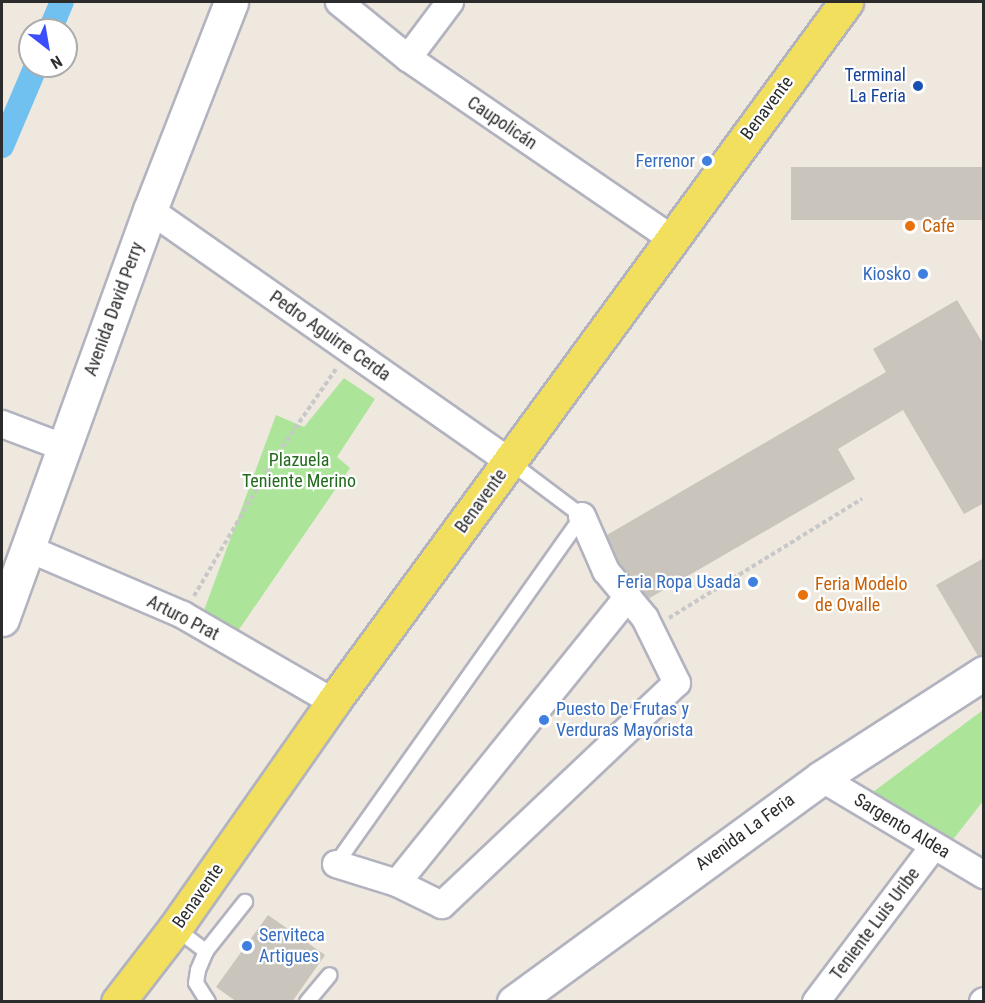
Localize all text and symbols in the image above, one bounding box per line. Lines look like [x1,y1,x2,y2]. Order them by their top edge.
north arrow [18,18,78,78]
text: N [47,51,66,73]
place label: Terminal La Feria [844,65,906,107]
street label: Benavente [736,72,798,144]
marker: Terminal La Feria [911,79,925,93]
street label: Caupolicán [463,92,541,154]
place label: Ferrenor [636,150,695,172]
marker: Ferrenor [700,154,714,168]
place label: Cafe [922,215,955,237]
marker: Cafe [903,219,917,233]
street label: Avenida David Perry [80,239,148,379]
place label: Kiosko [863,263,911,285]
marker: Kiosko [916,267,930,281]
street label: Pedro Aguirre Cerda [265,286,395,386]
park label: Plazuela Teniente Merino [242,450,356,492]
street label: Benavente [451,465,511,537]
place label: Feria Ropa Usada [617,571,741,593]
place label: Feria Modelo de Ovalle [815,574,907,616]
marker: Feria Ropa Usada [746,575,760,589]
marker: Feria Modelo de Ovalle [796,588,810,602]
street label: Arturo Prat [143,591,223,645]
place label: Puesto De Frutas y Verduras Mayorista [556,699,693,742]
marker: Puesto De Frutas y Verduras Mayorista [537,713,551,727]
street label: Avenida La Feria [691,789,799,875]
street label: Sargento Aldea [850,789,954,863]
street label: Benavente [168,860,228,932]
street label: Teniente Luis Uribe [826,864,924,984]
place label: Serviteca Artigues [259,925,325,968]
marker: Serviteca Artigues [240,939,254,953]

